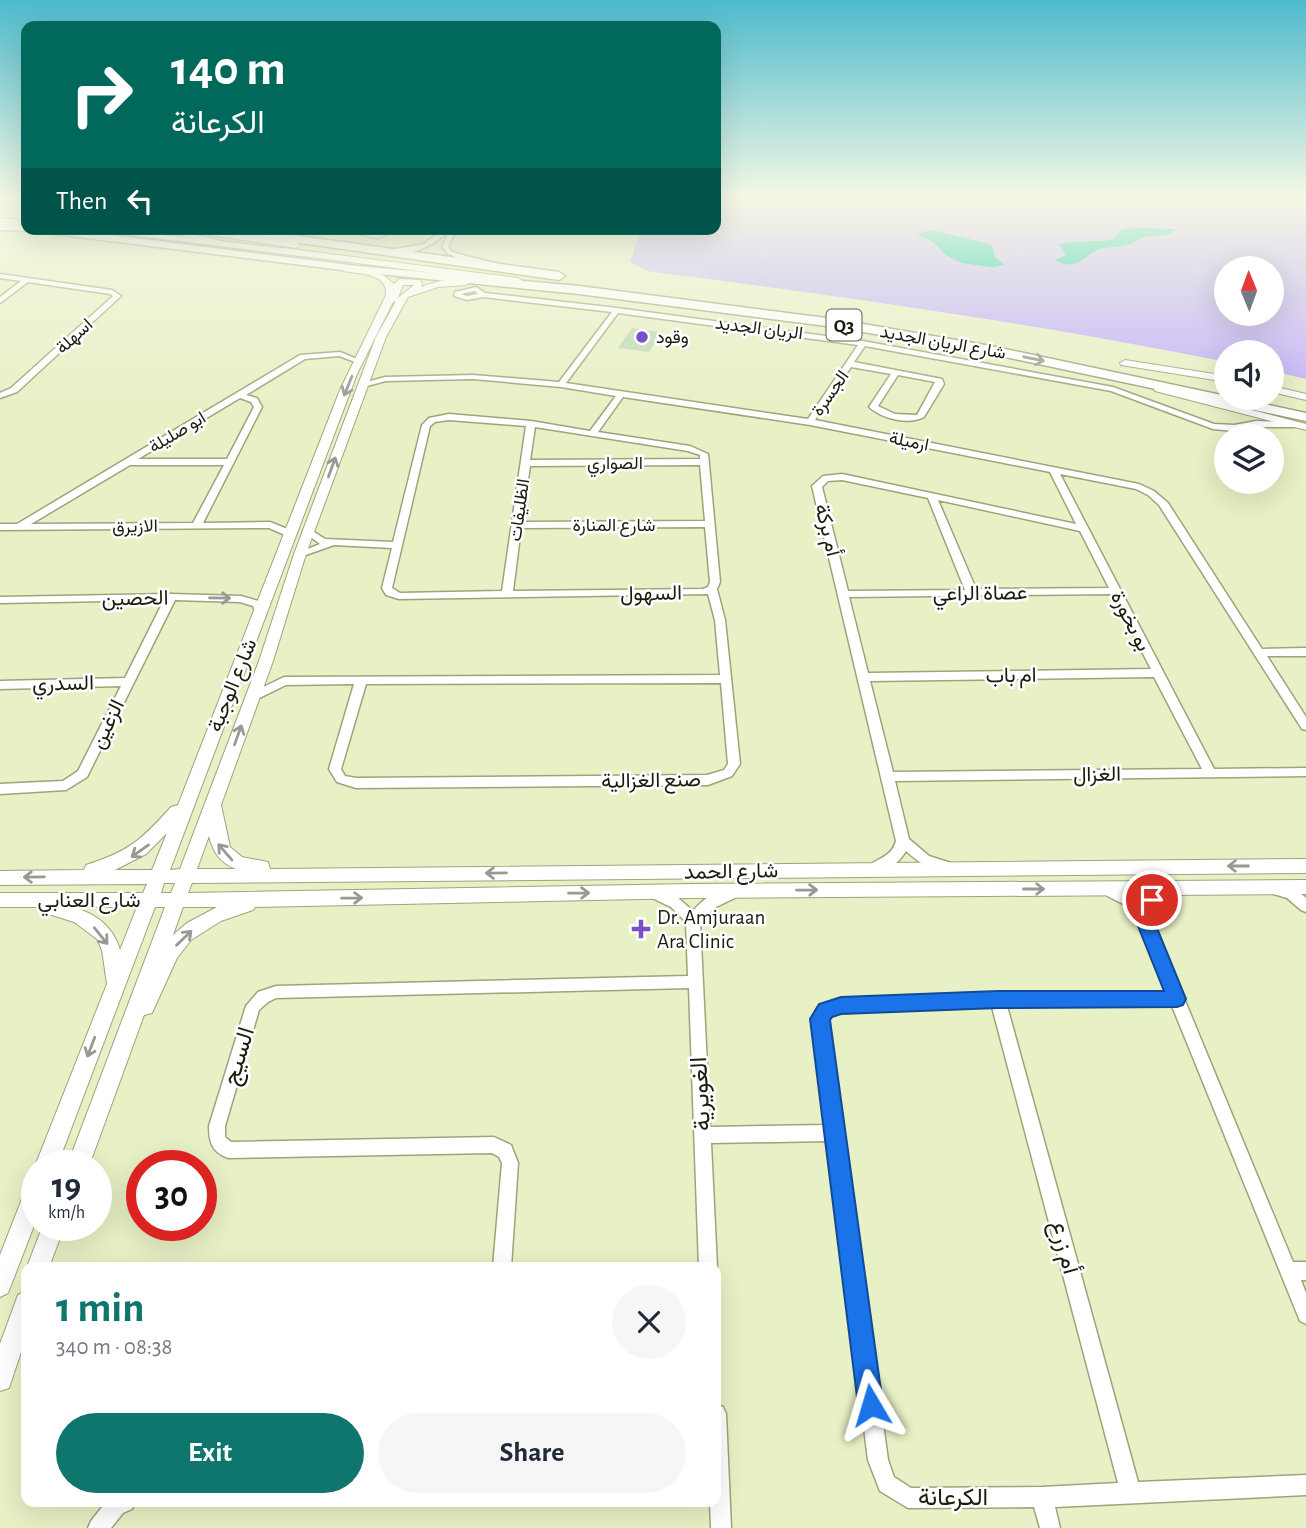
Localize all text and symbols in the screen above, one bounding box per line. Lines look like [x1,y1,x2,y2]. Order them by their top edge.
text: 140 m [171,45,286,94]
icon: right [56,49,147,140]
text: الكرعانة [171,107,265,139]
icon: left [121,182,159,220]
text: Then [56,188,107,214]
north arrow [1214,256,1284,326]
map controls [1214,256,1284,494]
road number: Q3 [826,310,862,340]
street label: الريان الجديد [714,315,804,344]
street label: اسهلة [53,316,97,358]
street label: شارع الريان الجديد [878,323,1007,365]
marker: وقود [634,329,650,345]
place label: وقود [656,329,689,348]
button: sound [1214,340,1284,410]
one-way arrow [1022,352,1045,366]
street label: الجسرة [809,368,854,420]
one-way arrow [340,375,353,397]
street label: ابو صليلة [146,409,210,458]
button: layers [1214,424,1284,494]
street label: ارميلة [887,429,930,456]
street label: الصواري [587,455,643,478]
one-way arrow [326,456,339,478]
street label: الظليفات [507,478,533,543]
street label: أم بركة [808,501,845,559]
street label: شارع المنارة [573,517,655,537]
street label: الازيرق [112,518,158,537]
street label: السهول [620,582,682,607]
street label: عصاة الراعي [932,582,1028,611]
street label: الحصين [101,587,169,611]
street label: بو بخورة [1105,588,1154,655]
one-way arrow [209,591,232,605]
street label: شارع الوجبة [204,636,263,736]
street label: ام باب [985,665,1037,689]
street label: السدري [32,672,94,701]
street label: الزغين [87,696,130,753]
one-way arrow [233,725,246,747]
street label: الغزال [1073,764,1121,787]
street label: صنع الغزالية [601,769,701,795]
one-way arrow [217,843,233,861]
one-way arrow [131,844,150,858]
one-way arrow [1227,859,1250,873]
street label: شارع الحمد [684,860,778,886]
one-way arrow [485,867,508,880]
one-way arrow [23,870,46,884]
pin [1122,870,1182,930]
icon: arrive [1133,881,1171,919]
one-way arrow [1023,882,1046,896]
one-way arrow [795,883,818,897]
one-way arrow [568,887,591,900]
street label: شارع العنابي [38,890,140,917]
one-way arrow [340,891,363,905]
place label: Dr. Amjuraan Ara Clinic [657,907,765,952]
marker: Dr. Amjuraan Ara Clinic [631,919,651,939]
one-way arrow [94,926,109,944]
one-way arrow [175,930,192,947]
street label: السيج [219,1024,263,1089]
one-way arrow [83,1036,96,1057]
street label: الغويرية [687,1056,717,1132]
speed limit sign: 30 [126,1150,217,1241]
text: 19 [52,1169,81,1204]
text: km/h [48,1204,85,1222]
street label: أم زرع [1042,1217,1086,1278]
button: close [612,1285,686,1359]
text: 1 min [56,1287,145,1329]
text: 340 m · 08:38 [56,1336,172,1359]
position arrow [834,1368,908,1442]
button: Exit [56,1413,364,1493]
button: Share [378,1413,686,1493]
street label: الكرعانة [918,1486,988,1512]

